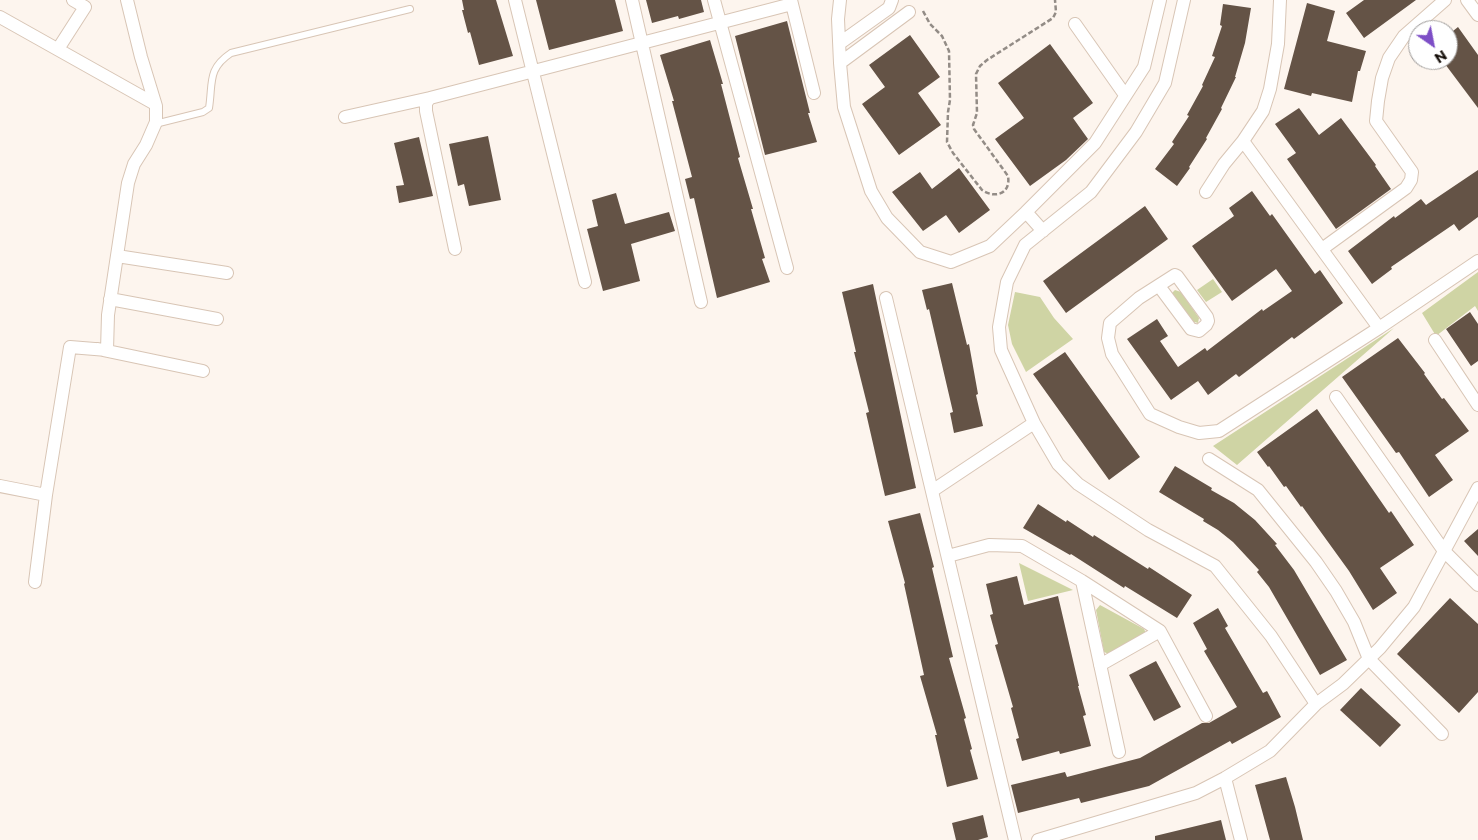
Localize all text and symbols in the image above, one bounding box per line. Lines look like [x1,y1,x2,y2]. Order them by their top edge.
north arrow [1408,20,1458,70]
text: N [1431,46,1450,67]

